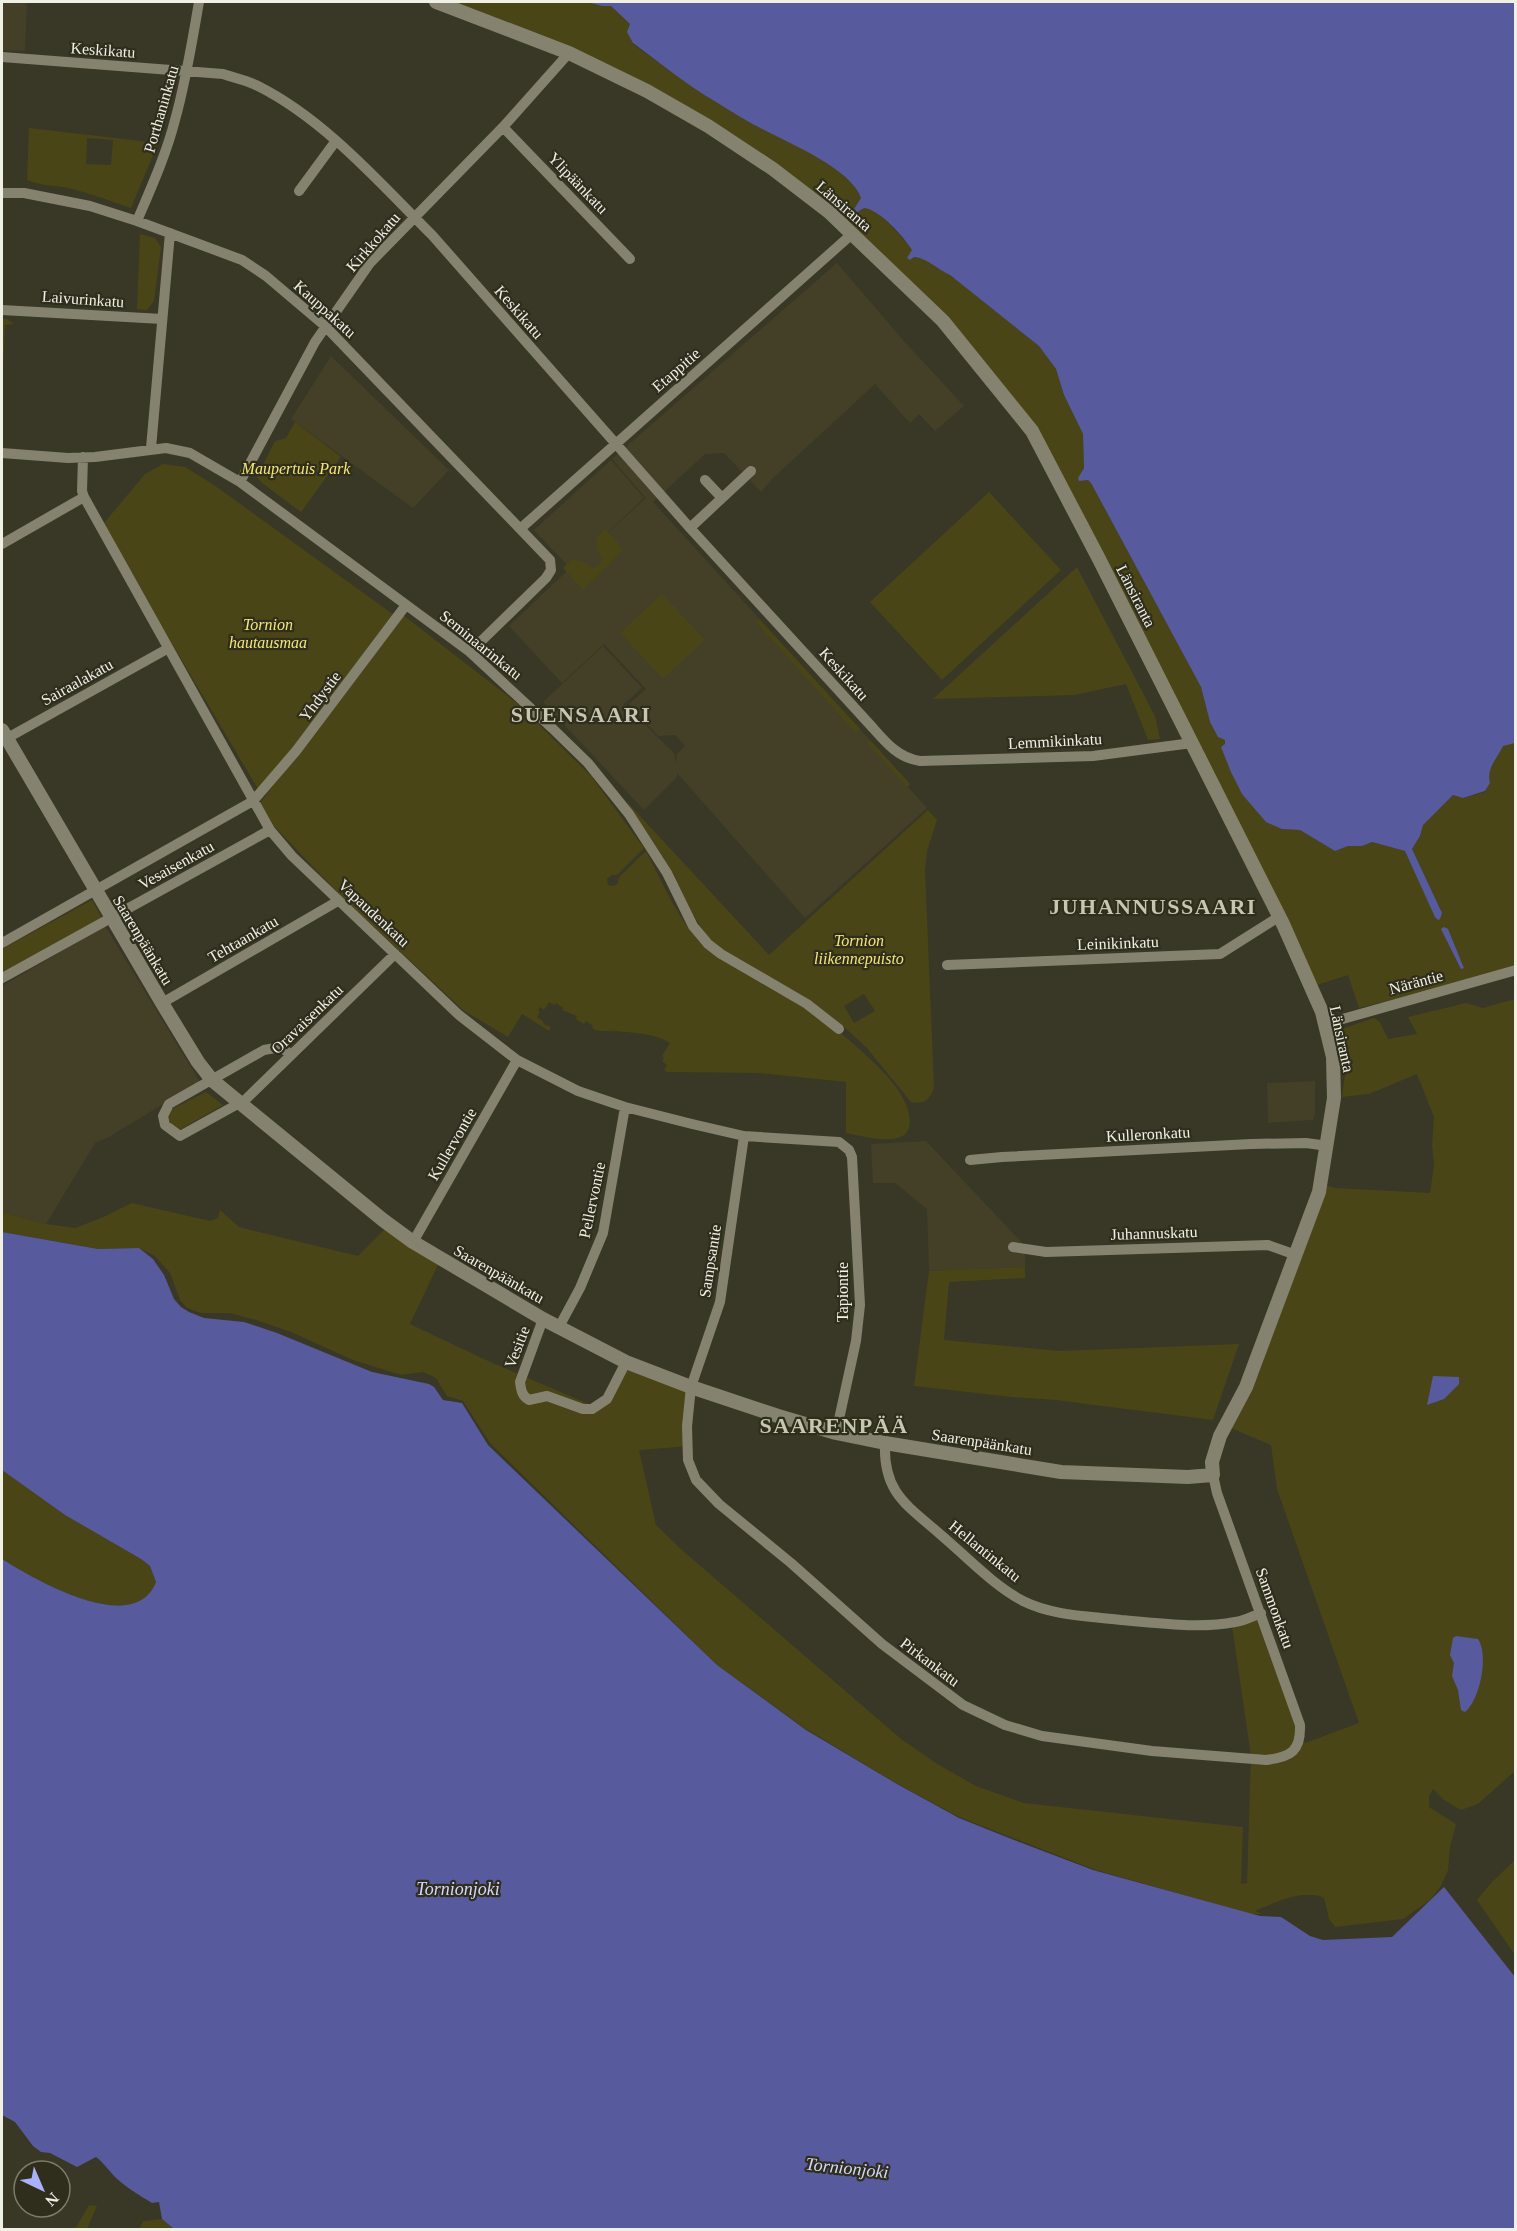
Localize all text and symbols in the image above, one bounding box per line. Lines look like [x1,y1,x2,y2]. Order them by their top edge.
street label: Keskikatu [70,39,136,61]
street label: Porthaninkatu [140,64,182,154]
street label: Ylipäänkatu [544,149,611,218]
street label: Länsiranta [813,177,875,235]
street label: Kirkkokatu [343,209,403,275]
street label: Kauppakatu [290,277,359,342]
street label: Keskikatu [491,282,547,342]
street label: Laivurinkatu [41,288,125,310]
street label: Etappitie [649,345,704,396]
park label: Maupertuis Park [241,460,351,478]
street label: Länsiranta [1113,562,1159,630]
street label: Seminaarinkatu [437,607,525,683]
park label: Tornion hautausmaa [229,616,307,651]
street label: Keskikatu [816,644,872,704]
street label: Sairaalakatu [38,655,116,709]
street label: Yhdystie [296,668,345,725]
district label: SUENSAARI [511,702,651,727]
street label: Lemmikinkatu [1008,730,1102,752]
street label: Vesaisenkatu [135,837,217,893]
street label: Vapaudenkatu [334,876,413,951]
street label: Saarenpäänkatu [109,892,176,988]
district label: JUHANNUSSAARI [1049,894,1257,919]
street label: Tehtaankatu [205,912,281,966]
park label: Tornion liikennepuisto [814,932,904,968]
street label: Leinikinkatu [1077,933,1159,953]
street label: Näräntie [1387,967,1445,997]
street label: Oravaisenkatu [268,981,346,1057]
street label: Länsiranta [1327,1004,1357,1074]
street label: Kullervontie [424,1105,480,1183]
street label: Kulleronkatu [1105,1123,1191,1145]
street label: Pellervontie [576,1160,608,1240]
street label: Sampsantie [696,1223,725,1299]
street label: Juhannuskatu [1110,1223,1198,1243]
street label: Saarenpäänkatu [450,1241,547,1308]
street label: Tapiontie [834,1262,852,1322]
street label: Vesitie [501,1324,533,1370]
district label: SAARENPÄÄ [759,1413,909,1438]
street label: Saarenpäänkatu [930,1426,1033,1459]
street label: Hellantinkatu [946,1517,1024,1585]
street label: Sammonkatu [1253,1565,1297,1651]
street label: Pirkankatu [897,1634,963,1690]
water label: Tornionjoki [416,1879,500,1899]
water label: Tornionjoki [805,2154,889,2182]
north arrow [12,2159,72,2219]
text: N [42,2189,62,2210]

